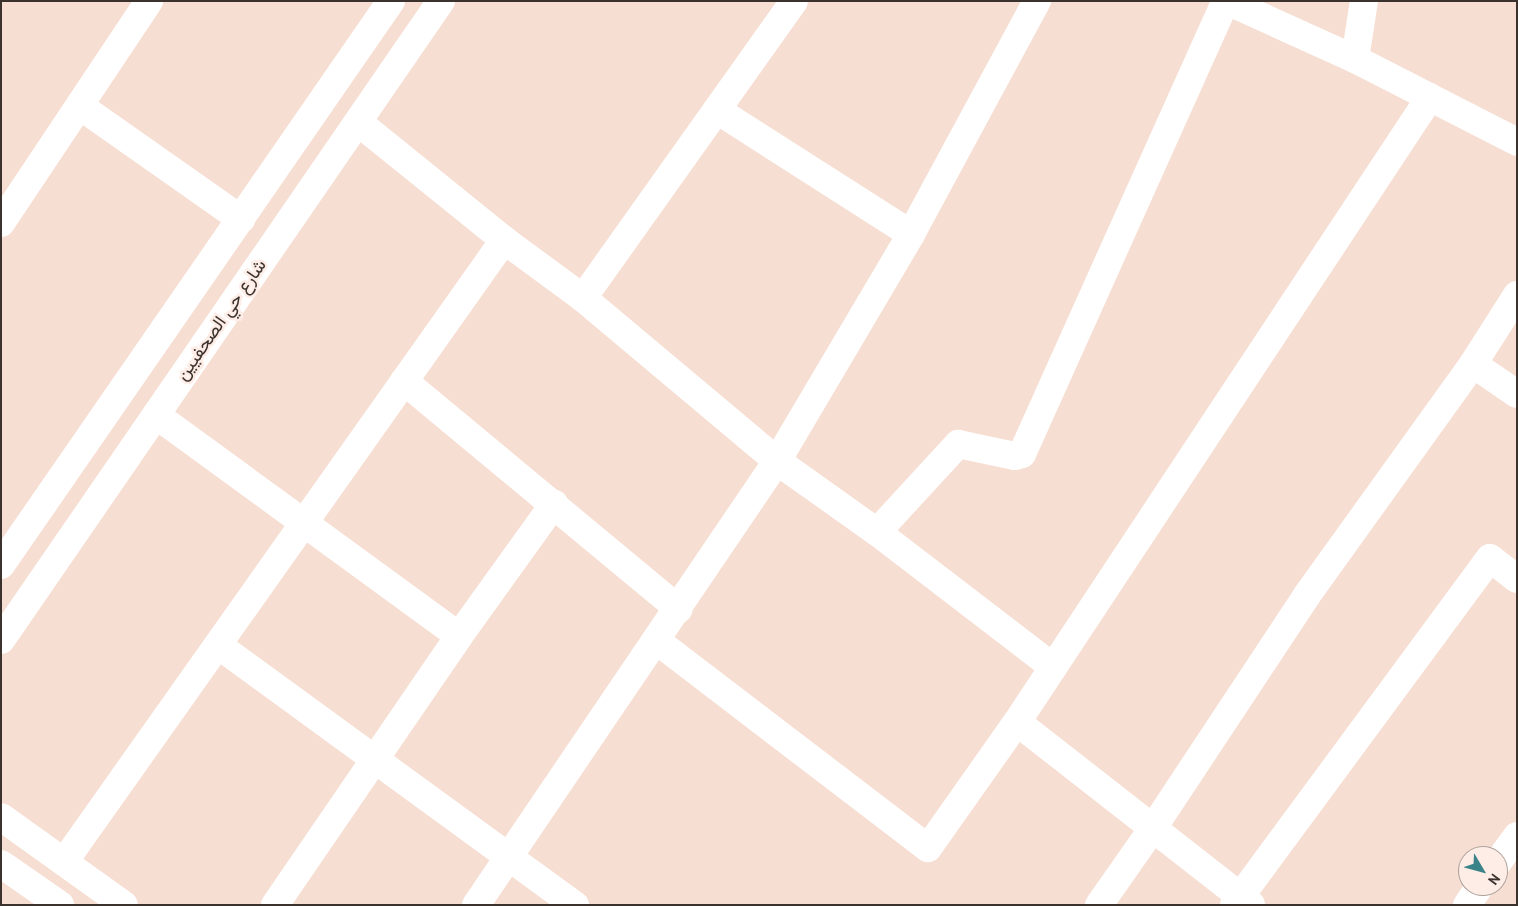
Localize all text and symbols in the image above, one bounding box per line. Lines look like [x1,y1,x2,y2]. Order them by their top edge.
street label: شارع حي الصحفيين [171,255,271,385]
north arrow [1458,846,1508,896]
text: N [1484,870,1504,889]

